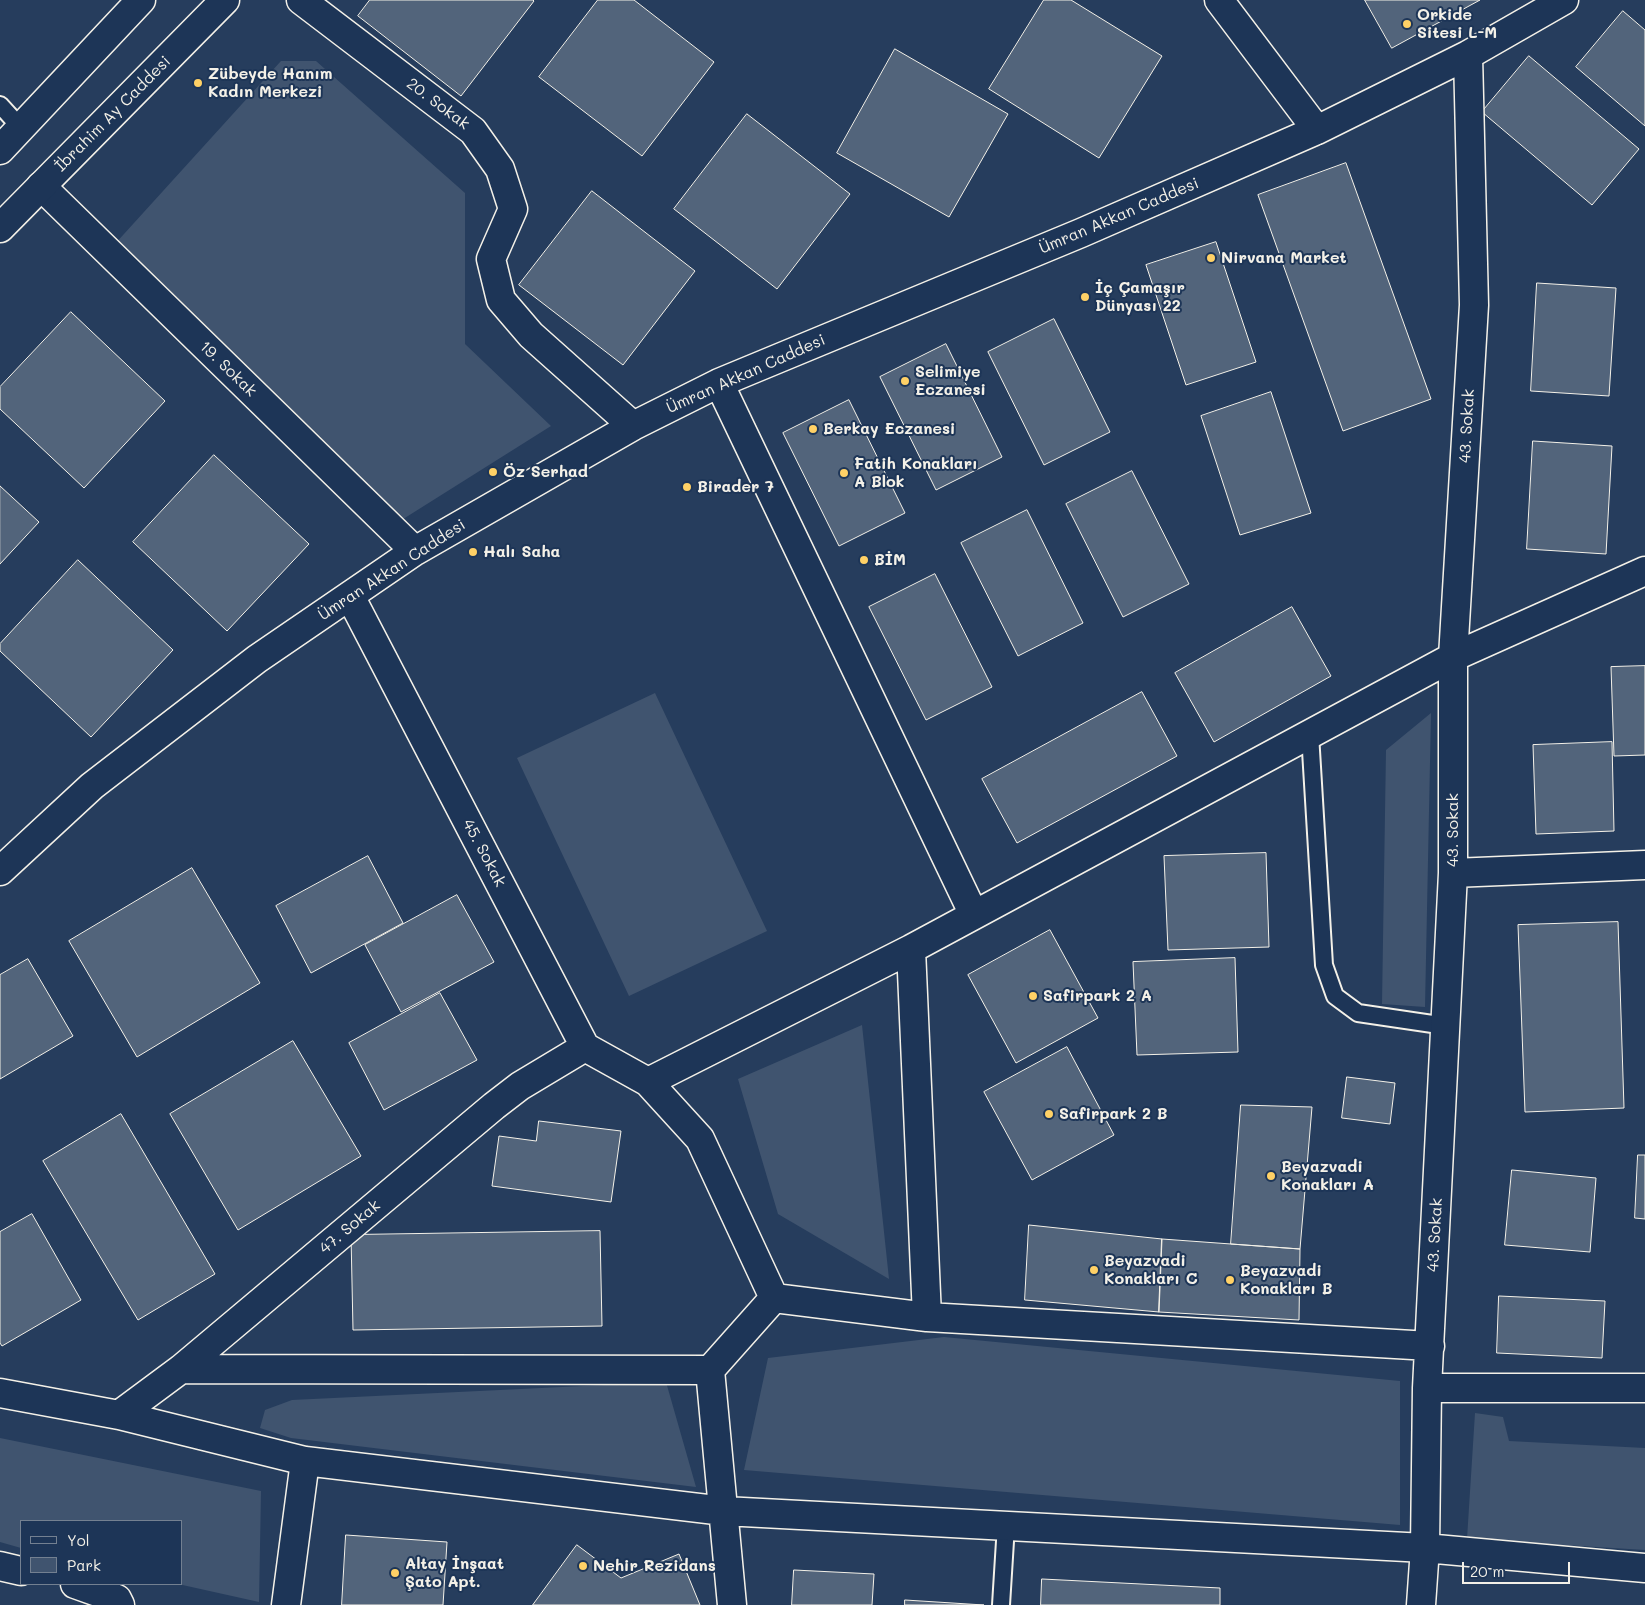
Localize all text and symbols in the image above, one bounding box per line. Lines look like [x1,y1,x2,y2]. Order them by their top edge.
place label: Orkide Sitesi L-M [1417,5,1497,43]
marker: Orkide Sitesi L-M [1401,18,1413,30]
street label: İbrahim Ay Caddesi [51,52,175,176]
place label: Zübeyde Hanım Kadın Merkezi [208,64,333,102]
street label: 20. Sokak [403,74,473,134]
marker: Zübeyde Hanım Kadın Merkezi [192,77,204,89]
street label: Ümran Akkan Caddesi [1036,174,1202,258]
place label: Nirvana Market [1221,248,1347,268]
marker: Nirvana Market [1205,252,1217,264]
place label: İç Çamaşır Dünyası 22 [1095,278,1185,316]
marker: İç Çamaşır Dünyası 22 [1079,291,1091,303]
street label: Ümran Akkan Caddesi [664,330,828,418]
street label: 19. Sokak [195,337,261,401]
place label: Selimiye Eczanesi [915,362,986,400]
marker: Selimiye Eczanesi [899,375,911,387]
street label: 43. Sokak [1455,389,1479,463]
place label: Berkay Eczanesi [823,419,955,439]
marker: Berkay Eczanesi [807,423,819,435]
place label: Fatih Konakları A Blok [854,454,978,492]
place label: Öz Serhad [503,462,588,482]
marker: Öz Serhad [487,466,499,478]
marker: Fatih Konakları A Blok [838,467,850,479]
place label: Birader 7 [697,477,774,497]
marker: Birader 7 [681,481,693,493]
street label: Ümran Akkan Caddesi [315,515,469,625]
place label: Halı Saha [483,542,560,562]
marker: Halı Saha [467,546,479,558]
place label: BİM [874,550,906,570]
marker: BİM [858,554,870,566]
street label: 43. Sokak [1443,793,1463,867]
street label: 45. Sokak [458,816,510,890]
place label: Safirpark 2 A [1043,986,1152,1006]
marker: Safirpark 2 A [1027,990,1039,1002]
place label: Safirpark 2 B [1059,1104,1168,1124]
marker: Safirpark 2 B [1043,1108,1055,1120]
place label: Beyazvadi Konakları A [1281,1157,1374,1195]
marker: Beyazvadi Konakları A [1265,1170,1277,1182]
street label: 47. Sokak [316,1196,384,1258]
street label: 43. Sokak [1423,1198,1447,1272]
place label: Beyazvadi Konakları C [1104,1251,1198,1289]
place label: Beyazvadi Konakları B [1240,1261,1332,1299]
marker: Beyazvadi Konakları C [1088,1264,1100,1276]
marker: Beyazvadi Konakları B [1224,1274,1236,1286]
legend [20,1520,182,1585]
text: Yol [67,1530,90,1550]
scale bar [1465,1552,1572,1584]
place label: Altay İnşaat Şato Apt. [405,1554,504,1592]
text: Park [67,1555,101,1575]
place label: Nehir Rezidans [593,1556,716,1576]
marker: Nehir Rezidans [577,1560,589,1572]
text: 20 m [1470,1561,1504,1581]
marker: Altay İnşaat Şato Apt. [389,1567,401,1579]

